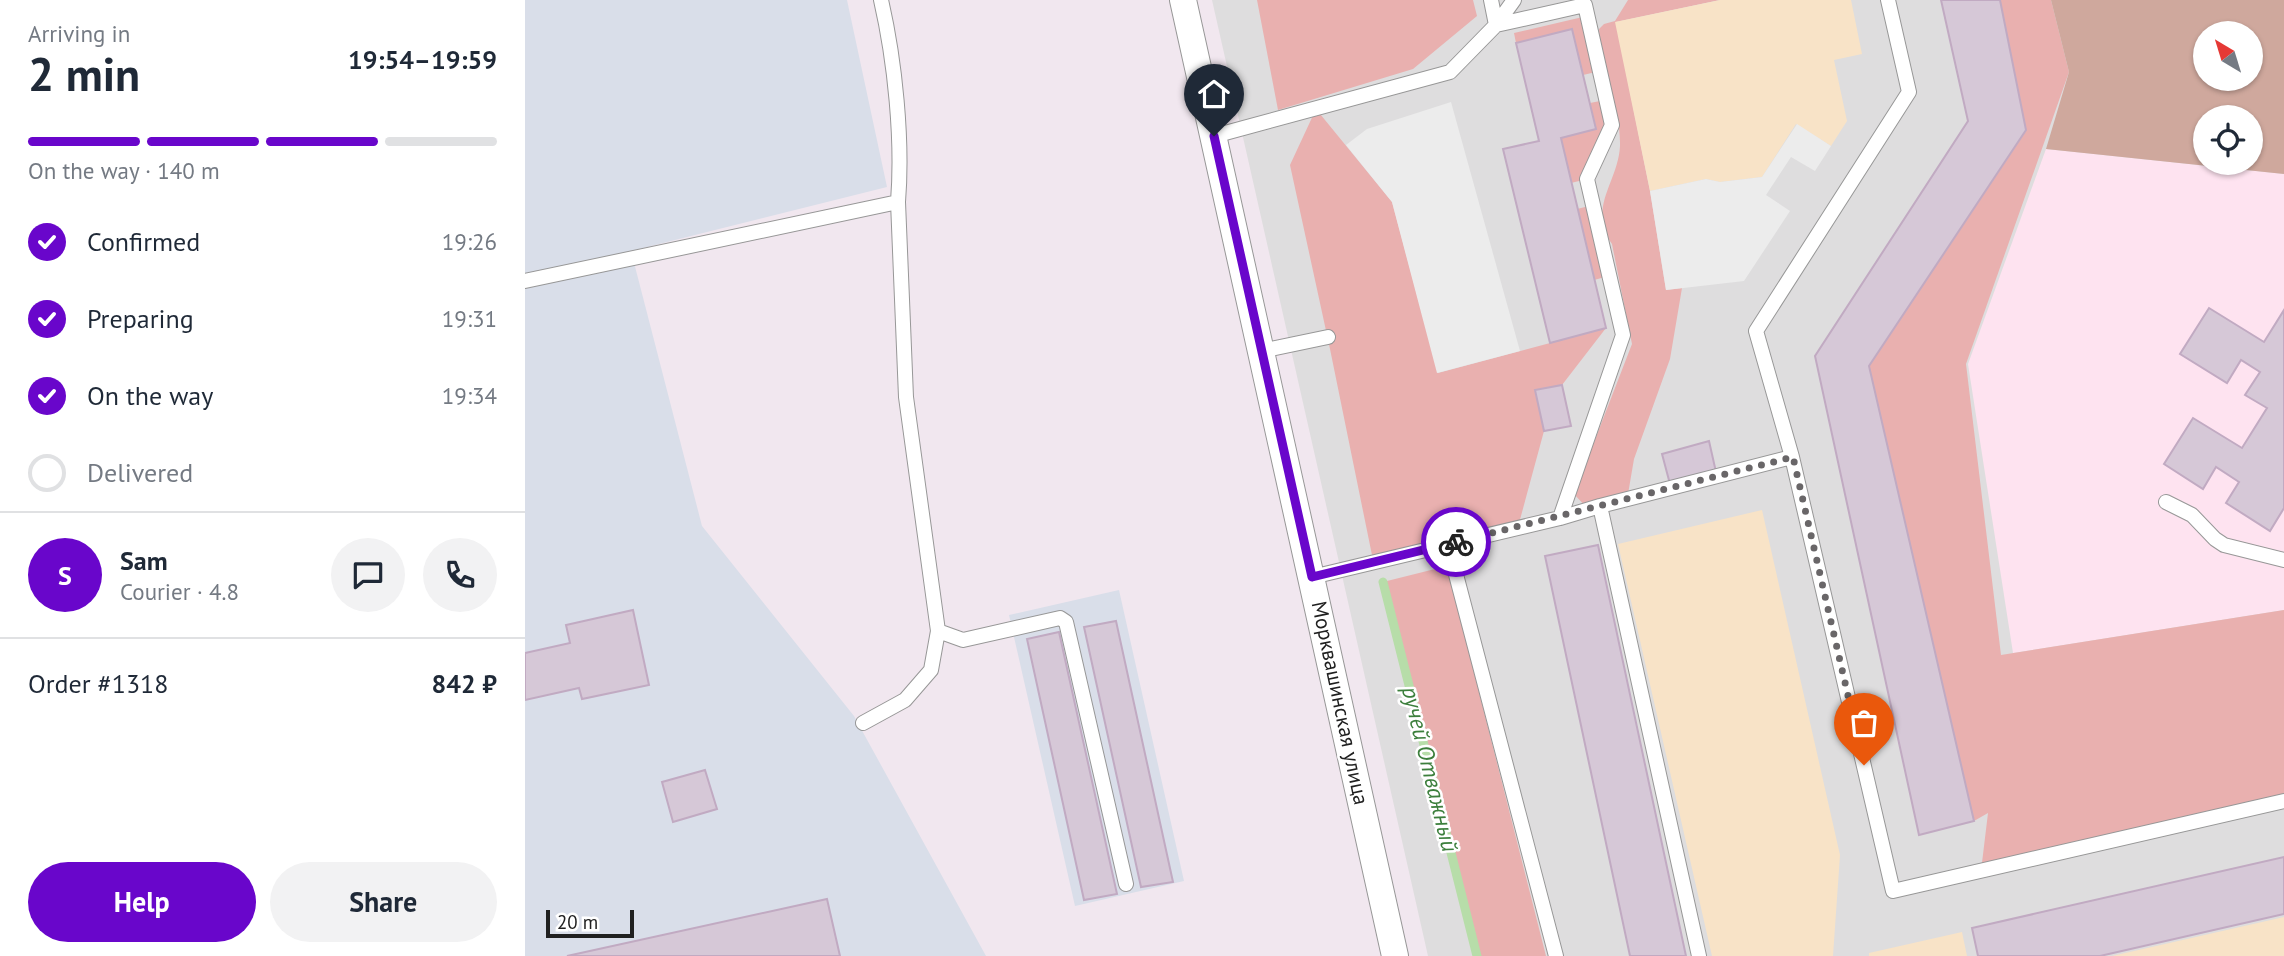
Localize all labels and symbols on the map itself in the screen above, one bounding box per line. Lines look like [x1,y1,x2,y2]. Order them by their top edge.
north arrow [2193,21,2263,91]
pin [1184,64,1244,136]
courier [1421,507,1491,577]
street label: Морквашинская улица [1306,599,1375,807]
water label: ручей Отважный [1396,682,1465,855]
pin [1834,693,1894,765]
scale bar [546,907,633,939]

